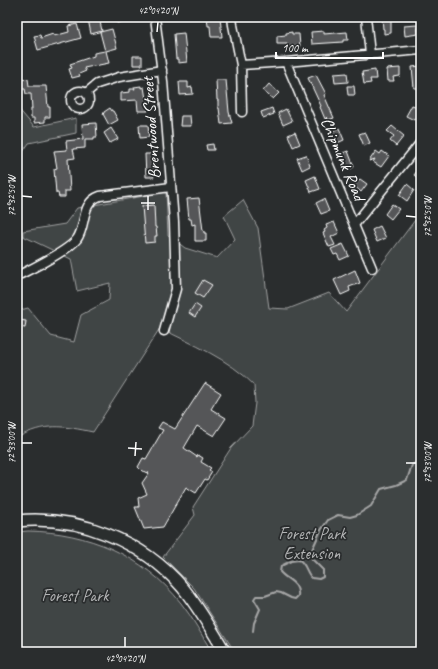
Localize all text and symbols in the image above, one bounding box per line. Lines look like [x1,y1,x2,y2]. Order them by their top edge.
text: 42°04'20"N [138,4,180,17]
scale bar [276,34,383,60]
text: 100 m [282,40,309,56]
street label: Brentwood Street [137,74,165,180]
street label: Chipmunk Road [316,114,371,206]
text: 72°32'50"W [5,174,18,216]
text: 72°32'50"W [421,195,434,237]
text: 72°33'00"W [5,421,18,463]
text: 72°33'00"W [421,441,434,483]
park label: Forest Park Extension [278,523,347,564]
park label: Forest Park [41,585,110,606]
text: 42°04'20"N [105,652,147,665]

